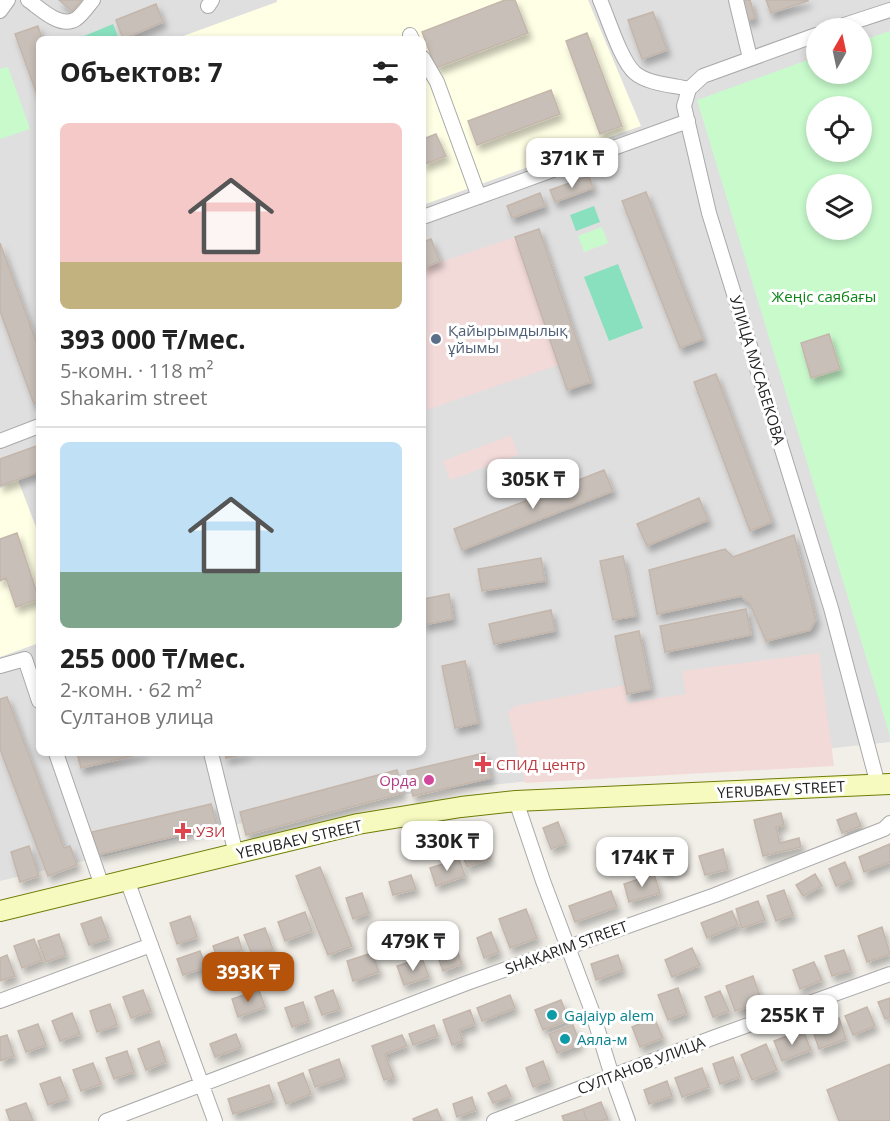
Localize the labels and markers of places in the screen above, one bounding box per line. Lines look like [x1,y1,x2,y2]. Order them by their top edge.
pin: 371K ₸ [523,138,621,189]
place label: Қайырымдылық ұйымы [448,320,567,357]
marker: Қайырымдылық ұйымы [429,332,443,346]
pin: 305K ₸ [484,459,582,510]
place label: СПИД центр [496,754,585,774]
marker: СПИД центр [474,755,492,773]
place label: Орда [379,770,417,790]
marker: Орда [422,773,436,787]
place label: УЗИ [196,821,225,841]
pin: 330K ₸ [398,821,496,872]
marker: УЗИ [174,822,192,840]
pin: 174K ₸ [593,837,691,888]
pin: 479K ₸ [364,921,462,972]
pin: 393K ₸ [199,952,297,1003]
pin: 255K ₸ [743,995,841,1046]
place label: Gajaiyp alem [564,1005,654,1025]
marker: Gajaiyp alem [545,1008,559,1022]
place label: Аяла-м [577,1029,628,1049]
marker: Аяла-м [558,1032,572,1046]

